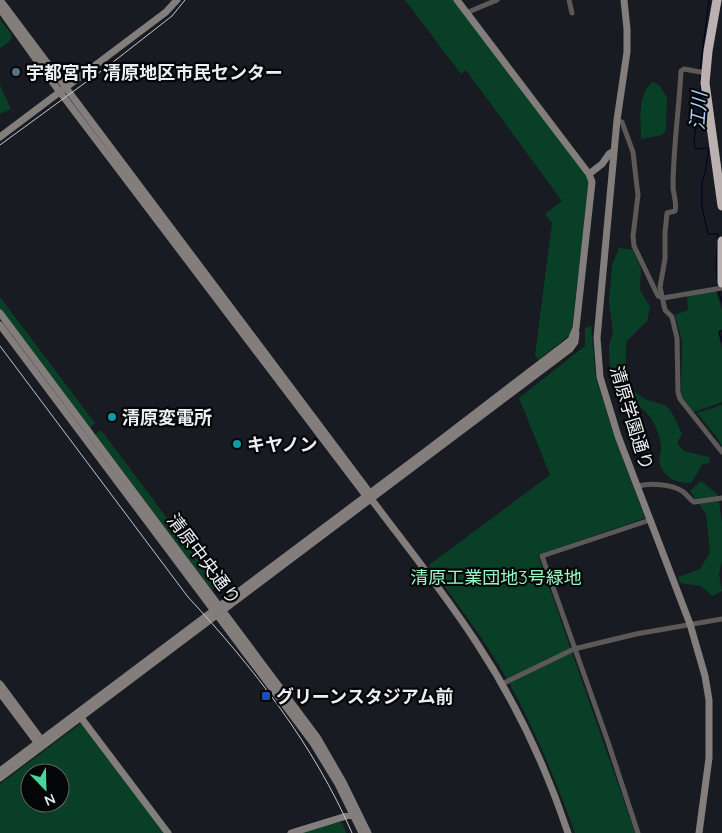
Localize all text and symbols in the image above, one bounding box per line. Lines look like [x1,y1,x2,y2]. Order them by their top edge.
place label: 宇都宮市 清原地区市民センター [26,61,283,84]
marker: 宇都宮市 清原地区市民センター [10,66,22,78]
water label: 江川 [685,89,711,131]
street label: 清原学園通り [605,363,659,473]
place label: 清原変電所 [122,406,212,429]
marker: 清原変電所 [106,411,118,423]
place label: キヤノン [247,433,318,456]
marker: キヤノン [231,438,243,450]
street label: 清原中央通り [162,509,246,609]
park label: 清原工業団地3号緑地 [410,566,582,589]
place label: グリーンスタジアム前 [276,685,453,708]
marker: グリーンスタジアム前 [260,690,272,702]
north arrow [20,763,70,813]
text: N [42,790,58,810]

